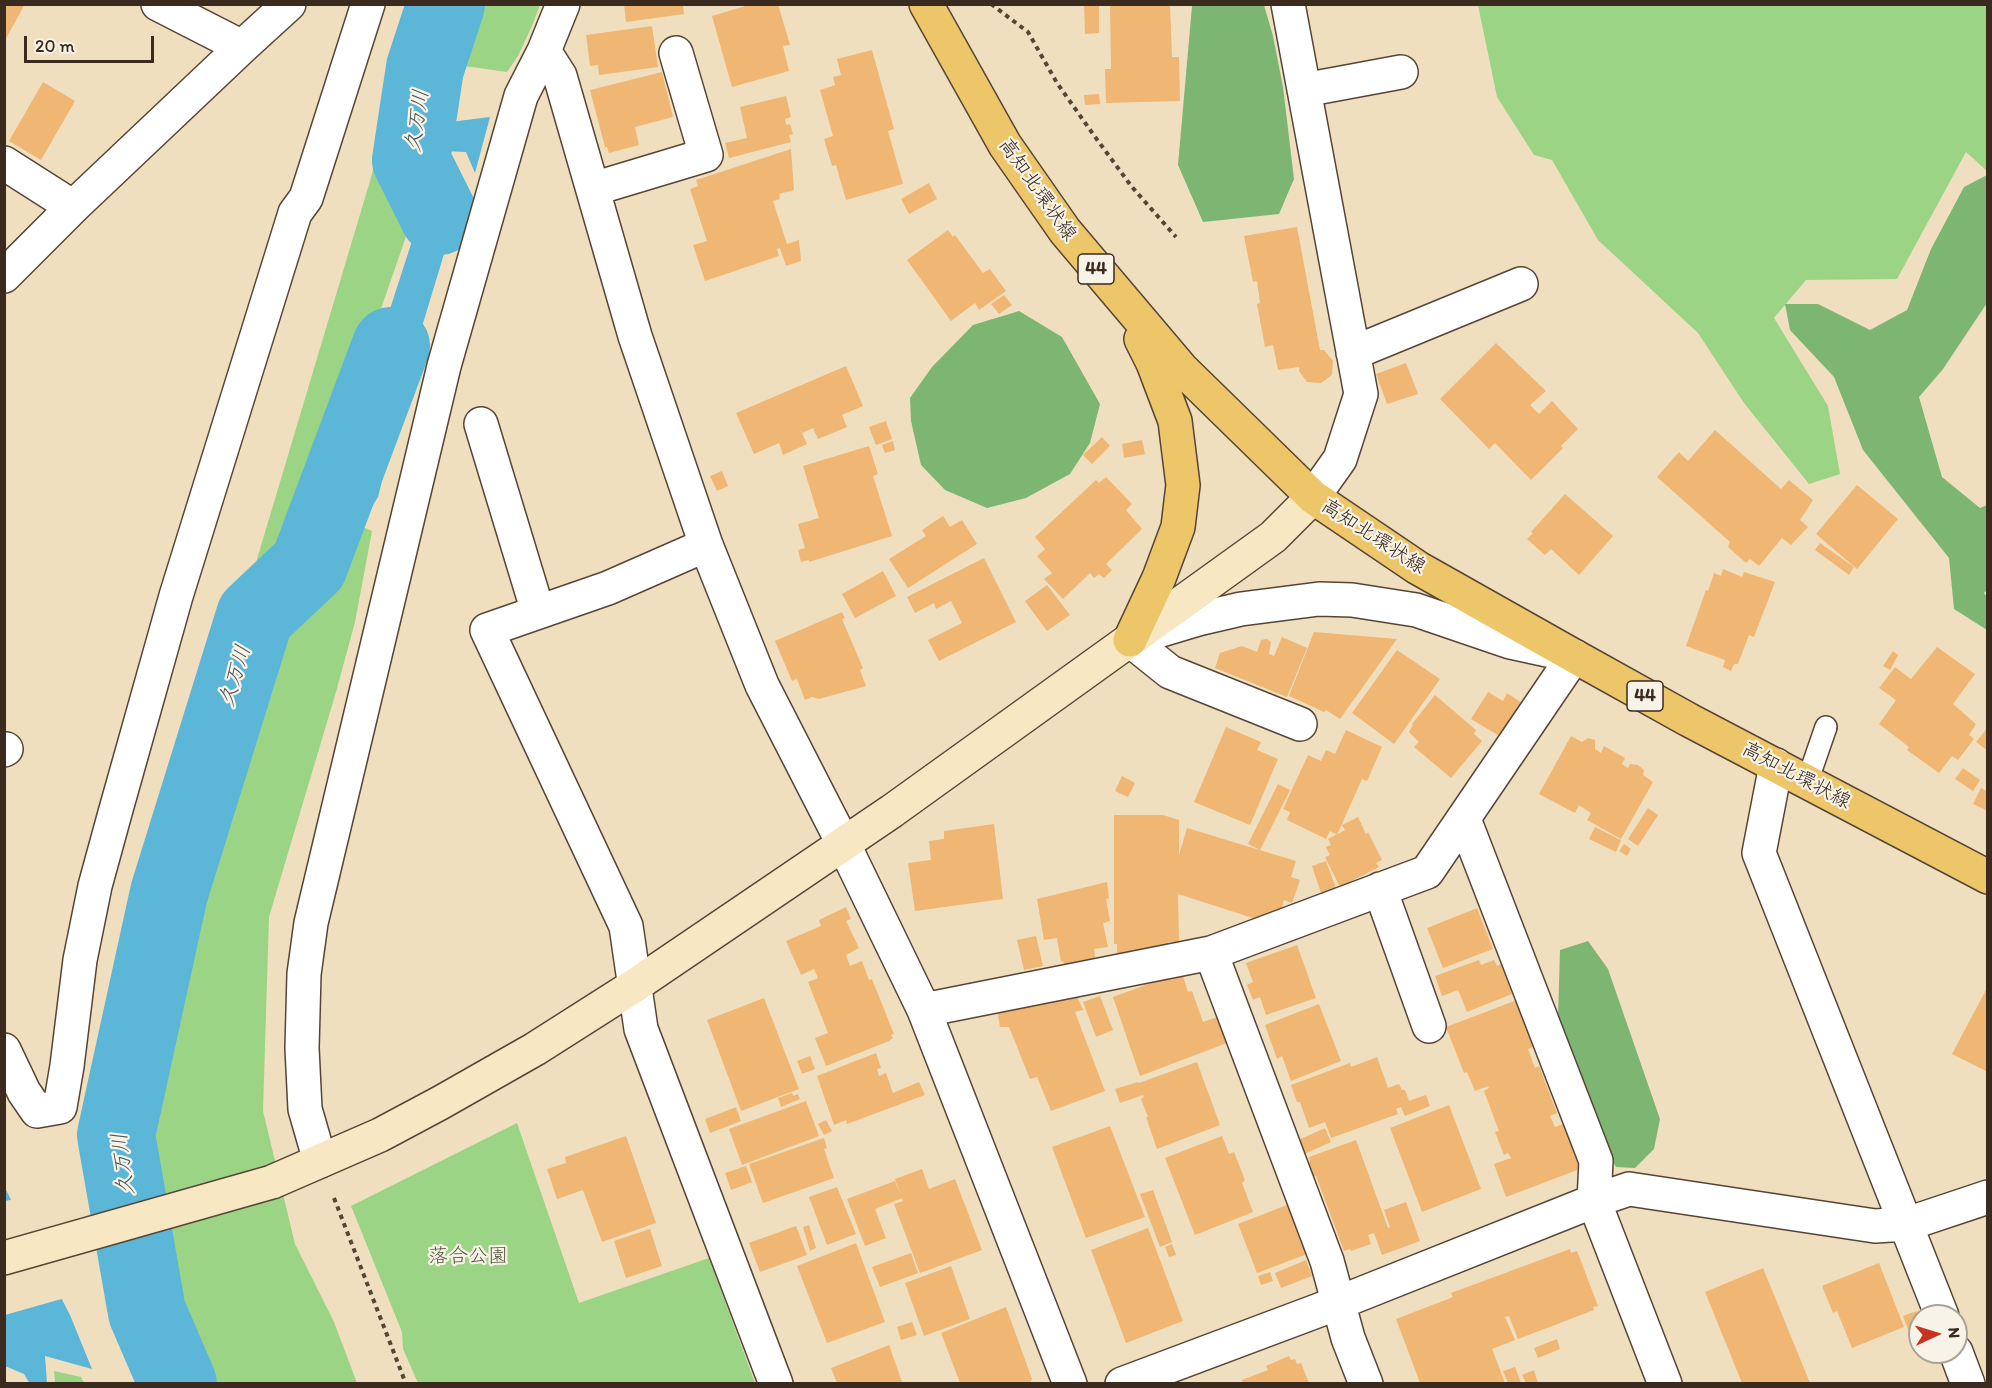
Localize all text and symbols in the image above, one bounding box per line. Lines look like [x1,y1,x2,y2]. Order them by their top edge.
scale bar [27,24,158,62]
text: 20 m [35,35,75,57]
water label: 久万川 [401,88,435,154]
street label: 高知北環状線 [993,134,1081,246]
road number: 44 [1078,254,1114,284]
street label: 高知北環状線 [1316,494,1430,580]
water label: 久万川 [215,642,257,710]
road number: 44 [1627,681,1663,711]
street label: 高知北環状線 [1737,737,1855,815]
water label: 久万川 [108,1131,140,1197]
park label: 落合公園 [428,1245,508,1269]
north arrow [1908,1304,1968,1364]
text: N [1945,1327,1964,1339]

